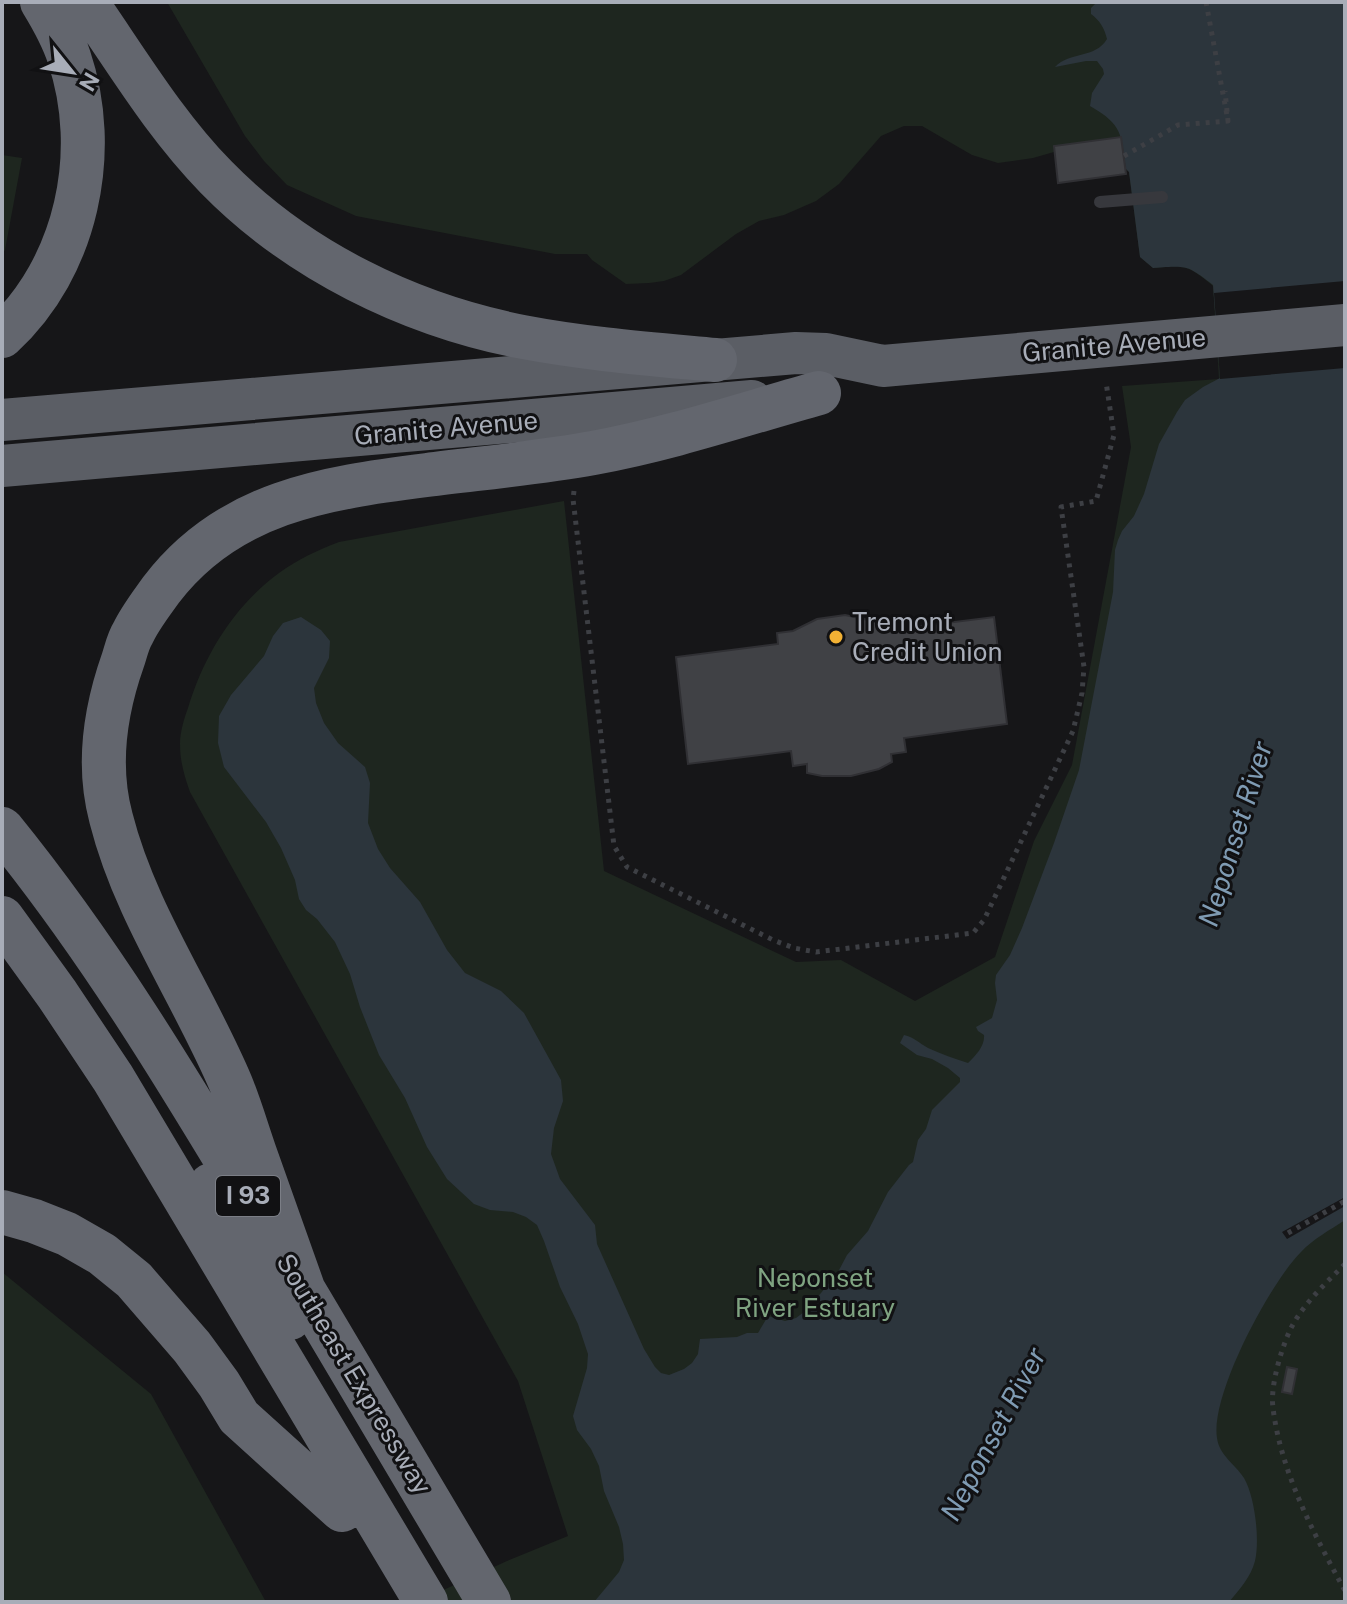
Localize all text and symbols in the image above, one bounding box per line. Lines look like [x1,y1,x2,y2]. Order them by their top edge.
north arrow [32,32,112,112]
text: N [74,68,105,96]
street label: Granite Avenue [1021,321,1207,368]
street label: Granite Avenue [353,404,539,451]
place label: Tremont Credit Union [852,606,1003,667]
marker: Tremont Credit Union [827,628,845,646]
water label: Neponset River [1191,737,1278,930]
road number: I 93 [216,1176,280,1216]
street label: Southeast Expressway [270,1248,439,1500]
park label: Neponset River Estuary [735,1262,895,1323]
water label: Neponset River [933,1341,1052,1526]

